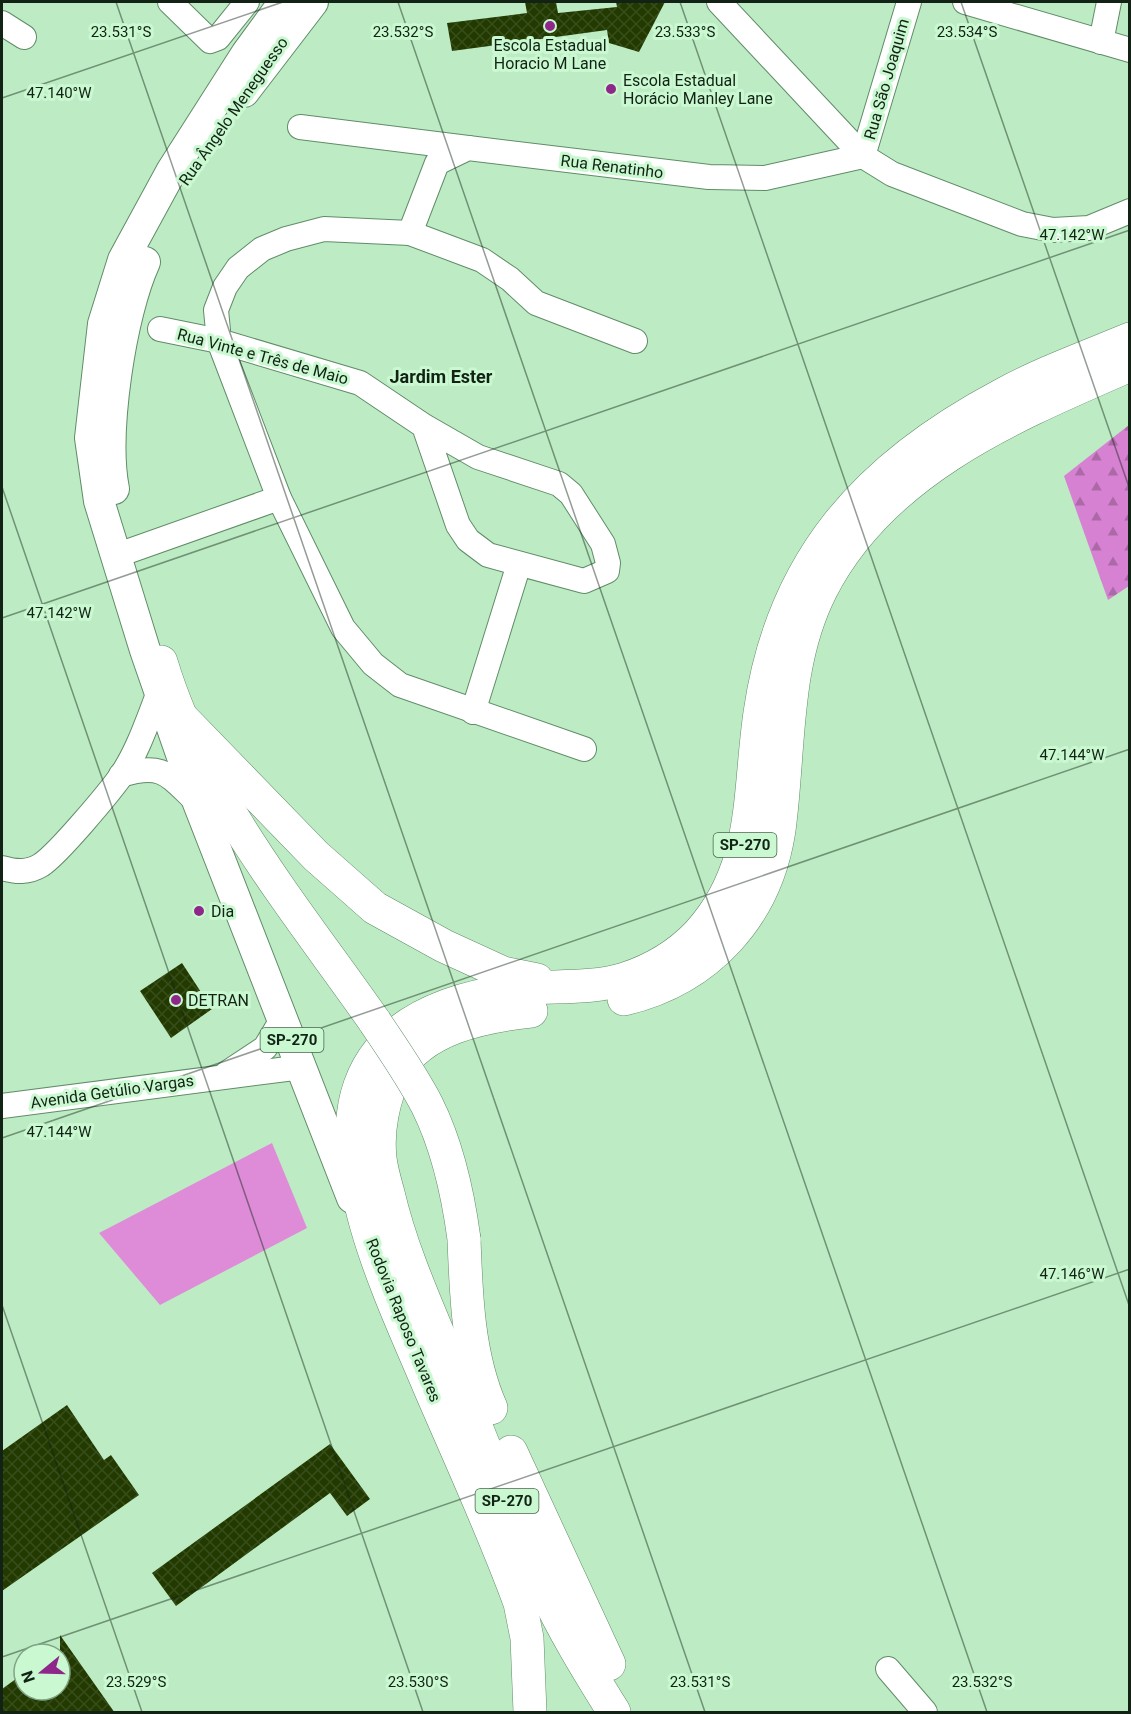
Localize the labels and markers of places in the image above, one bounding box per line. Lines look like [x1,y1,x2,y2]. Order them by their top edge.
marker: Escola Estadual Horacio M Lane [543,19,557,33]
place label: Escola Estadual Horacio M Lane [493,36,607,73]
place label: Escola Estadual Horácio Manley Lane [623,71,773,108]
marker: Escola Estadual Horácio Manley Lane [604,82,618,96]
place label: Dia [211,902,234,921]
marker: Dia [192,904,206,918]
place label: DETRAN [188,991,249,1010]
marker: DETRAN [169,993,183,1007]

